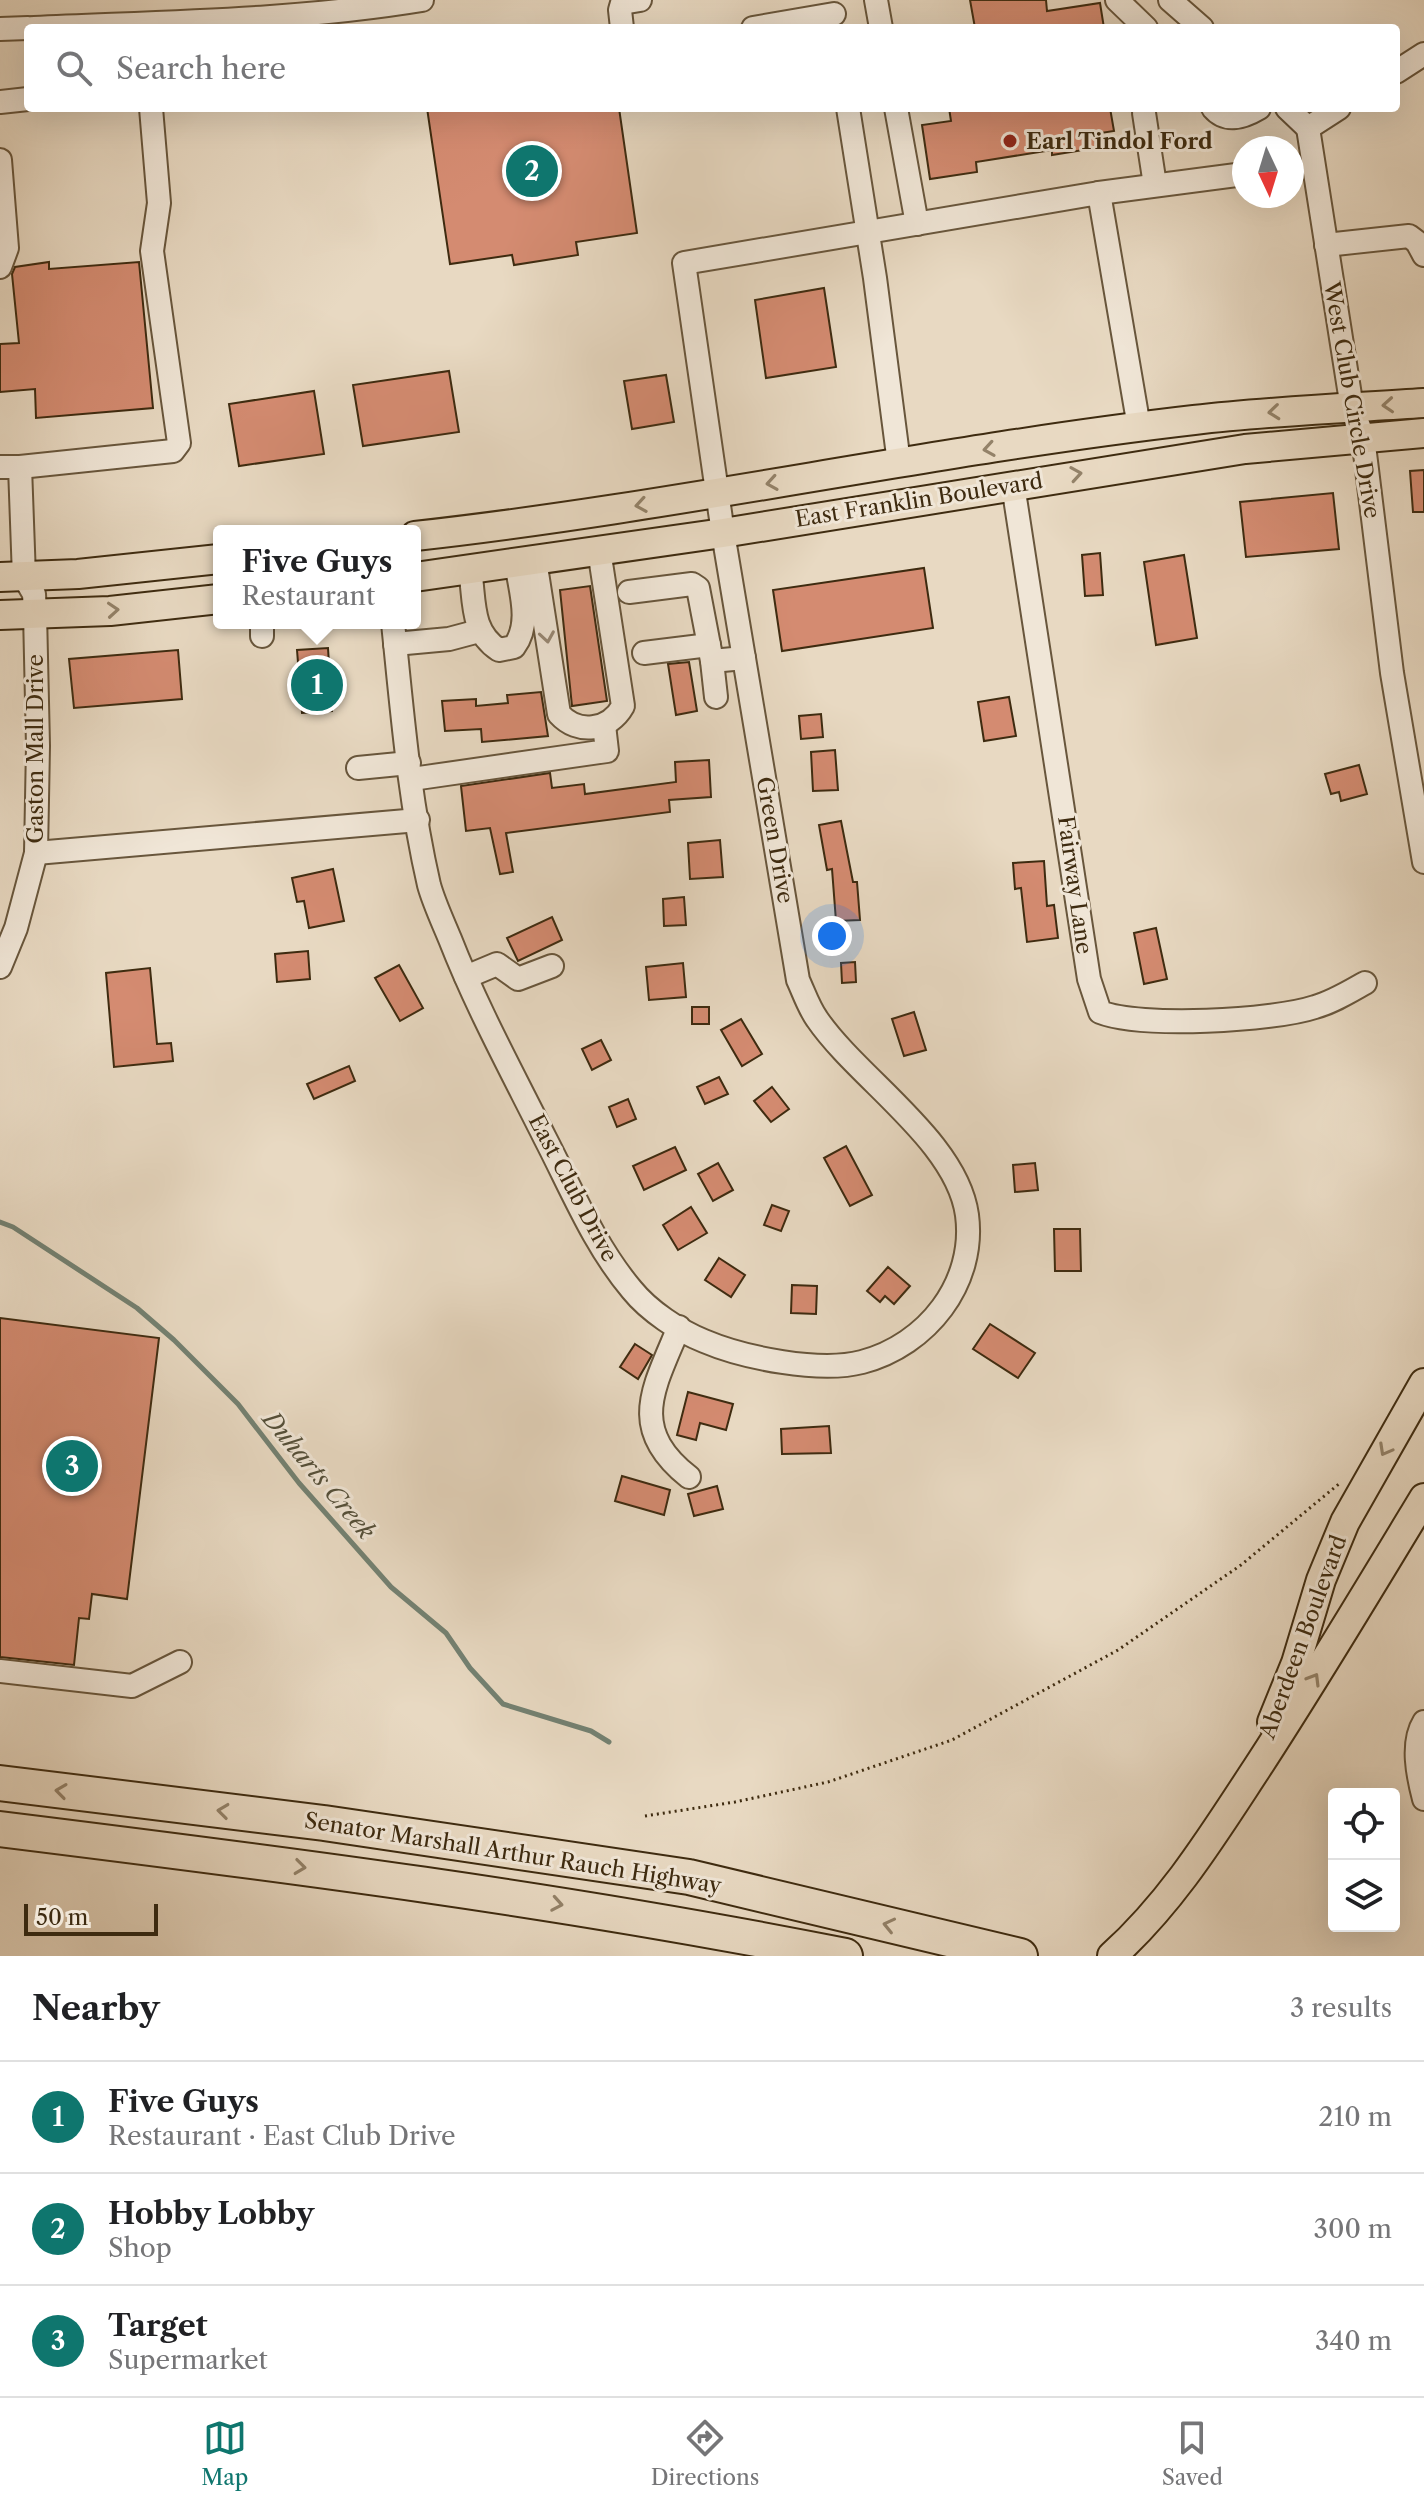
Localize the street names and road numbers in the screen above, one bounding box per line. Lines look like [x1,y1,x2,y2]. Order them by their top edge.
street label: West Club Circle Drive [1318,279,1386,520]
street label: East Franklin Boulevard [793,467,1045,533]
street label: Gaston Mall Drive [22,654,49,844]
street label: Green Drive [751,775,799,905]
street label: Fairway Lane [1052,814,1098,956]
street label: East Club Drive [523,1110,623,1266]
street label: Aberdeen Boulevard [1253,1532,1352,1743]
street label: Senator Marshall Arthur Rauch Highway [303,1807,724,1899]

